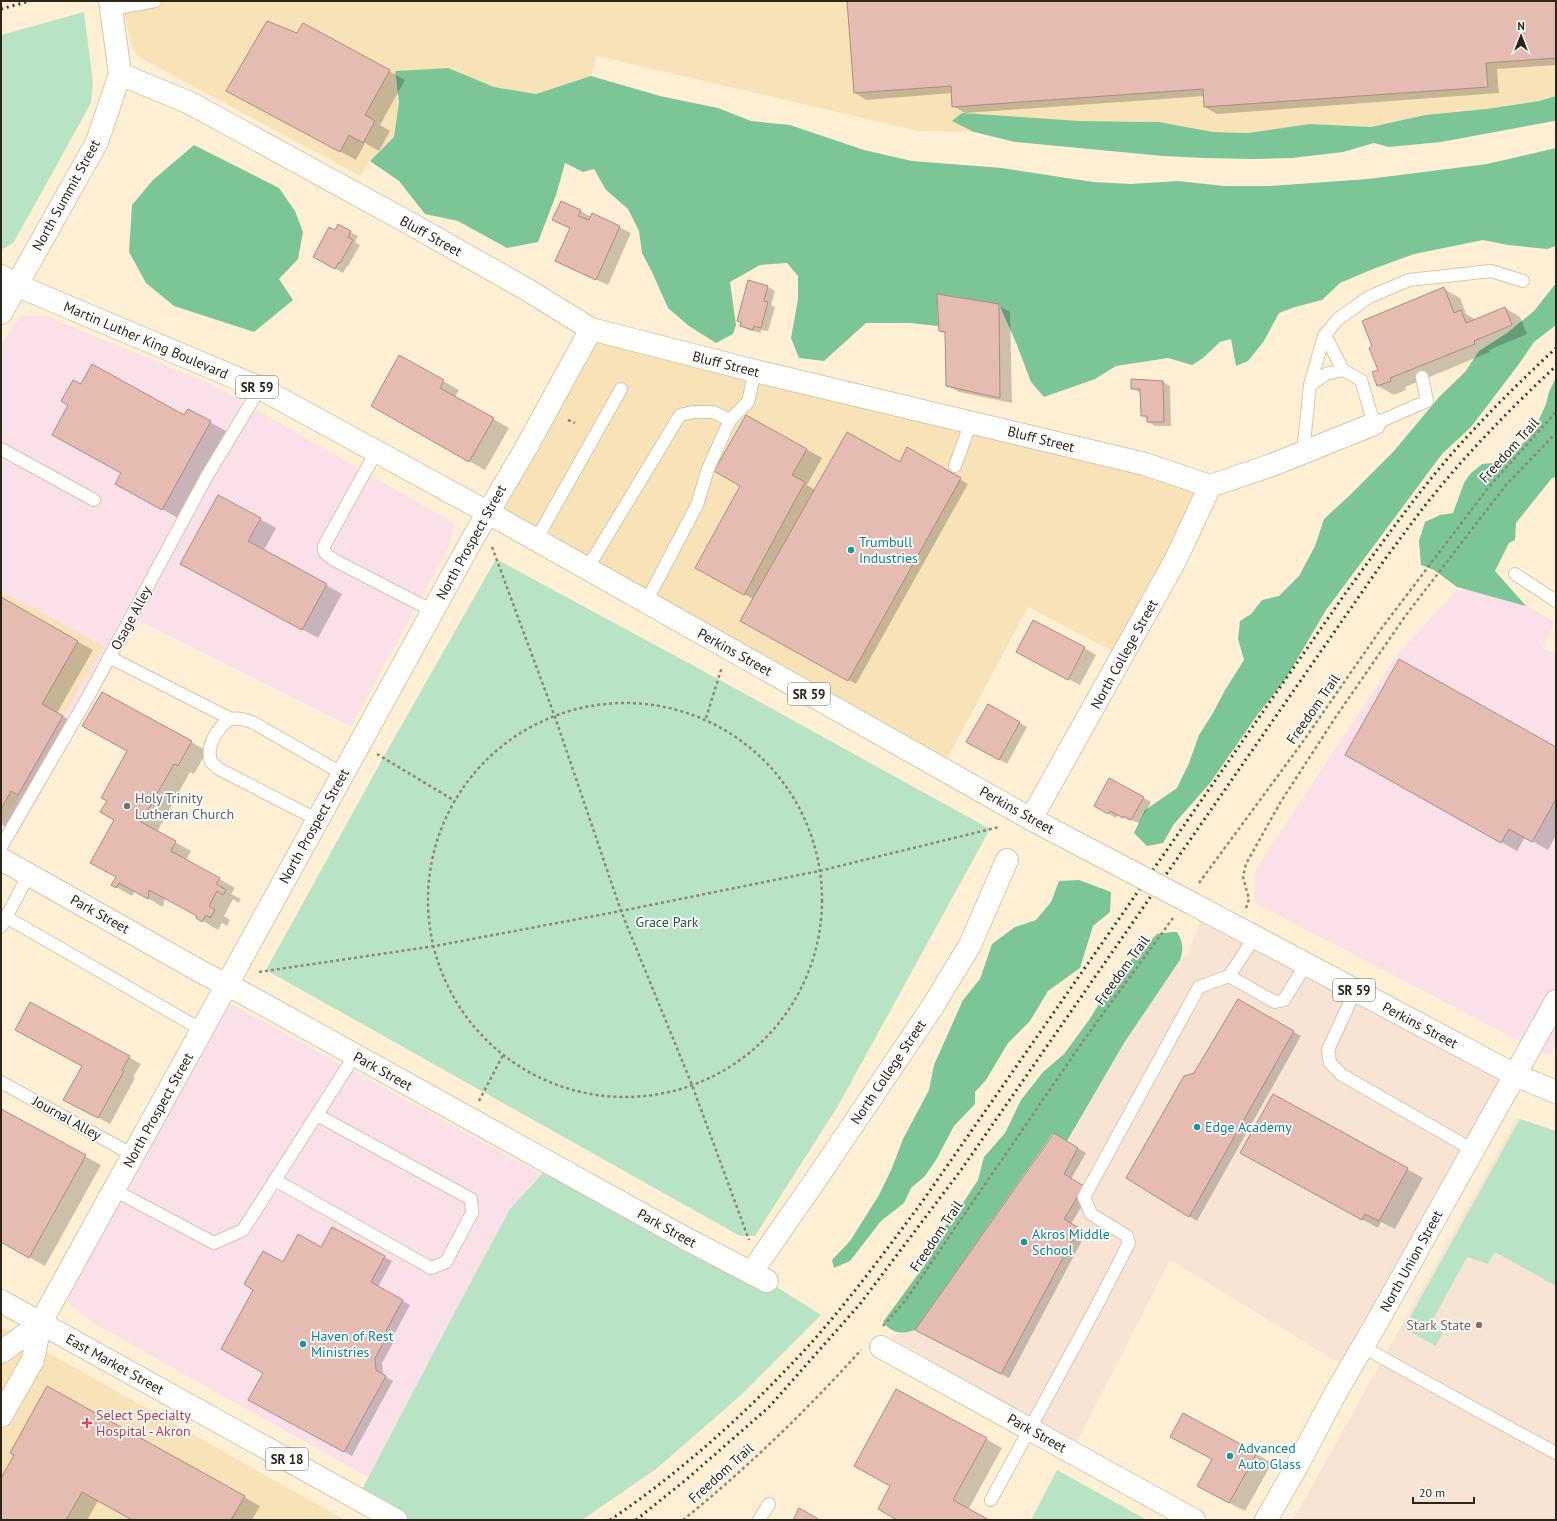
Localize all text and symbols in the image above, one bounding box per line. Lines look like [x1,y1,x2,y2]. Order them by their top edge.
north arrow [1501,16,1541,56]
text: N [1517,19,1525,33]
street label: North Summit Street [28,136,104,254]
street label: Bluff Street [397,212,465,261]
street label: Martin Luther King Boulevard [61,297,231,383]
street label: Bluff Street [691,347,762,381]
road number: SR 59 [236,376,278,398]
street label: Freedom Trail [1475,414,1543,486]
street label: Bluff Street [1006,422,1077,456]
street label: North Prospect Street [432,481,510,603]
place label: Trumbull Industries [859,533,918,567]
marker: Trumbull Industries [846,545,856,555]
street label: Osage Alley [107,582,156,653]
street label: North College Street [1086,596,1162,712]
street label: Perkins Street [694,624,776,680]
street label: Freedom Trail [1282,670,1344,748]
road number: SR 59 [788,683,830,705]
street label: North Prospect Street [275,765,353,887]
street label: Perkins Street [976,782,1058,838]
place label: Holy Trinity Lutheran Church [135,789,234,823]
marker: Holy Trinity Lutheran Church [122,801,132,811]
street label: Park Street [67,890,133,938]
park label: Grace Park [636,913,699,931]
street label: Freedom Trail [1091,932,1153,1008]
road number: SR 59 [1333,979,1375,1001]
street label: Perkins Street [1379,998,1461,1052]
street label: North College Street [846,1016,930,1128]
street label: Park Street [350,1047,416,1095]
street label: North Prospect Street [119,1049,197,1171]
street label: Journal Alley [29,1091,105,1144]
place label: Edge Academy [1205,1118,1292,1136]
marker: Edge Academy [1192,1122,1202,1132]
street label: Freedom Trail [906,1197,966,1275]
street label: Park Street [634,1204,700,1252]
street label: North Union Street [1376,1207,1446,1315]
place label: Akros Middle School [1032,1225,1110,1259]
marker: Akros Middle School [1019,1237,1029,1247]
place label: Stark State [1406,1316,1471,1334]
marker: Stark State [1474,1320,1484,1330]
place label: Haven of Rest Ministries [311,1327,394,1361]
street label: East Market Street [63,1330,167,1399]
marker: Haven of Rest Ministries [298,1339,308,1349]
place label: Select Specialty Hospital - Akron [96,1406,191,1440]
street label: Park Street [1004,1409,1070,1457]
marker: Select Specialty Hospital - Akron [81,1417,93,1429]
street label: Freedom Trail [685,1439,757,1507]
place label: Advanced Auto Glass [1238,1439,1301,1473]
road number: SR 18 [266,1448,308,1470]
marker: Advanced Auto Glass [1225,1451,1235,1461]
scale bar [1413,1479,1474,1505]
text: 20 m [1419,1485,1445,1500]

